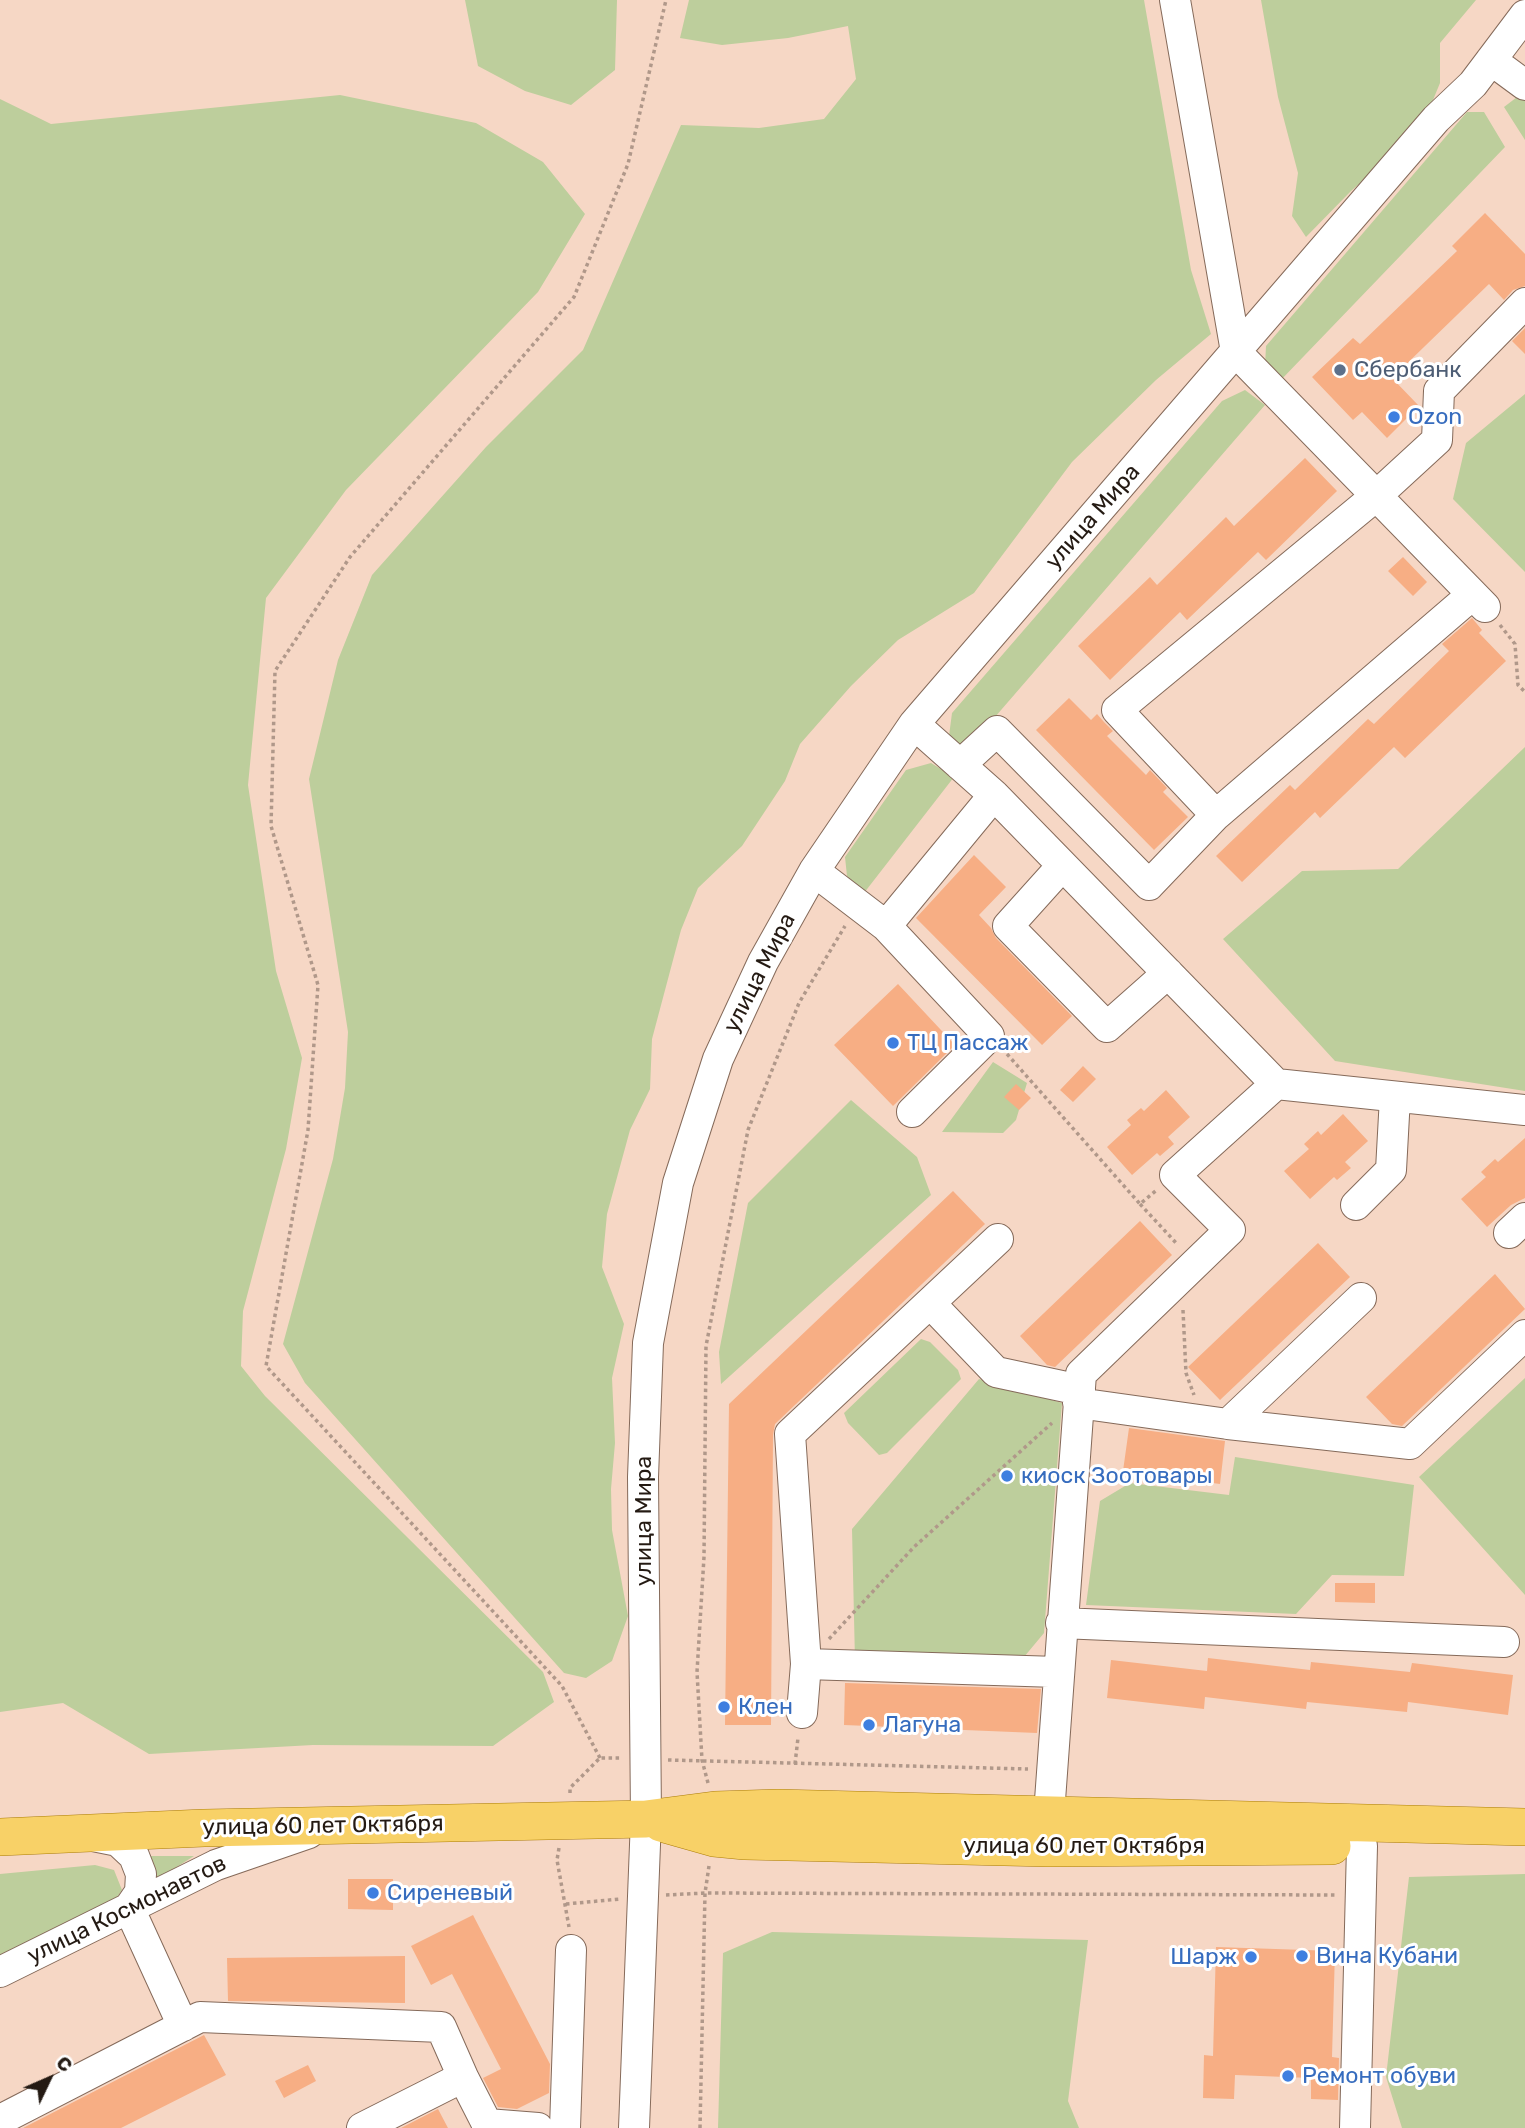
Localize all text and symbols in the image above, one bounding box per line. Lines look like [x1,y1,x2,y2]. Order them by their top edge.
place label: Сбербанк [1354,356,1462,384]
marker: Сбербанк [1332,362,1348,378]
place label: Ozon [1408,403,1462,431]
marker: Ozon [1386,409,1402,425]
street label: улица Мира [1040,459,1146,575]
street label: улица Мира [718,909,802,1037]
place label: ТЦ Пассаж [907,1029,1028,1057]
marker: ТЦ Пассаж [885,1035,901,1051]
street label: улица Мира [630,1456,658,1586]
place label: киоск Зоотовары [1021,1462,1212,1490]
marker: киоск Зоотовары [999,1468,1015,1484]
place label: Клен [738,1693,793,1721]
marker: Клен [716,1699,732,1715]
place label: Лагуна [883,1711,961,1739]
marker: Лагуна [861,1717,877,1733]
street label: улица 60 лет Октября [202,1810,444,1842]
street label: улица 60 лет Октября [963,1832,1205,1860]
street label: улица Космонавтов [23,1850,231,1970]
place label: Сиреневый [387,1879,513,1907]
marker: Сиреневый [365,1885,381,1901]
place label: Вина Кубани [1316,1942,1458,1970]
place label: Шарж [1170,1943,1237,1971]
marker: Вина Кубани [1294,1948,1310,1964]
marker: Шарж [1243,1949,1259,1965]
north arrow [14,2044,84,2114]
text: С [52,2051,77,2077]
place label: Ремонт обуви [1302,2062,1456,2090]
marker: Ремонт обуви [1280,2068,1296,2084]

